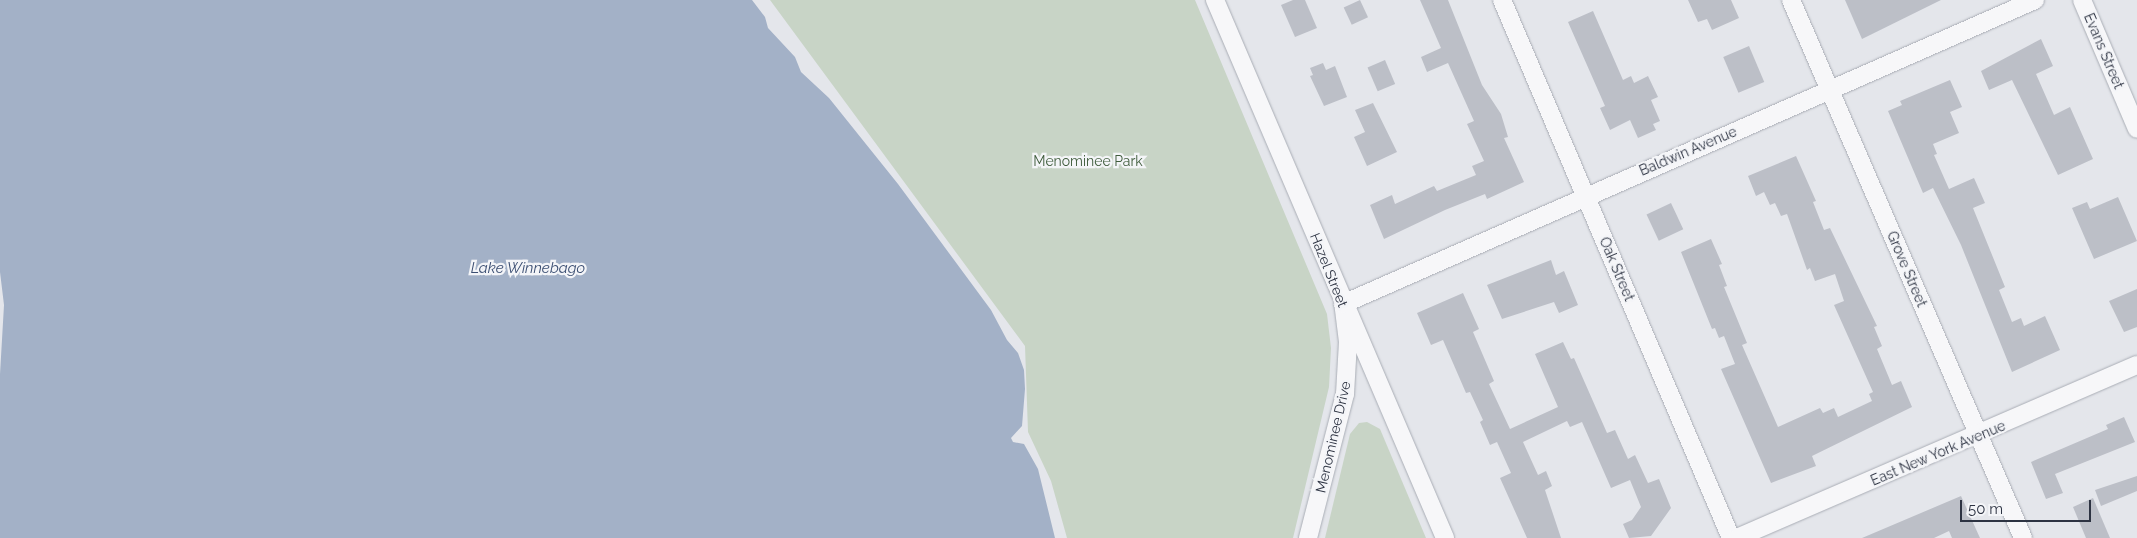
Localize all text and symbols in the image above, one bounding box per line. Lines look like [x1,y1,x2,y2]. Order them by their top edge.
street label: Evans Street [2081,11,2127,91]
street label: Baldwin Avenue [1637,123,1739,179]
park label: Menominee Park [1033,153,1143,169]
street label: Grove Street [1884,229,1930,309]
street label: Hazel Street [1306,230,1352,310]
street label: Oak Street [1596,234,1638,304]
water label: Lake Winnebago [471,260,585,278]
street label: Menominee Drive [1312,379,1354,495]
street label: East New York Avenue [1868,417,2008,489]
scale bar [1962,490,2093,522]
text: 50 m [1968,500,2003,518]

